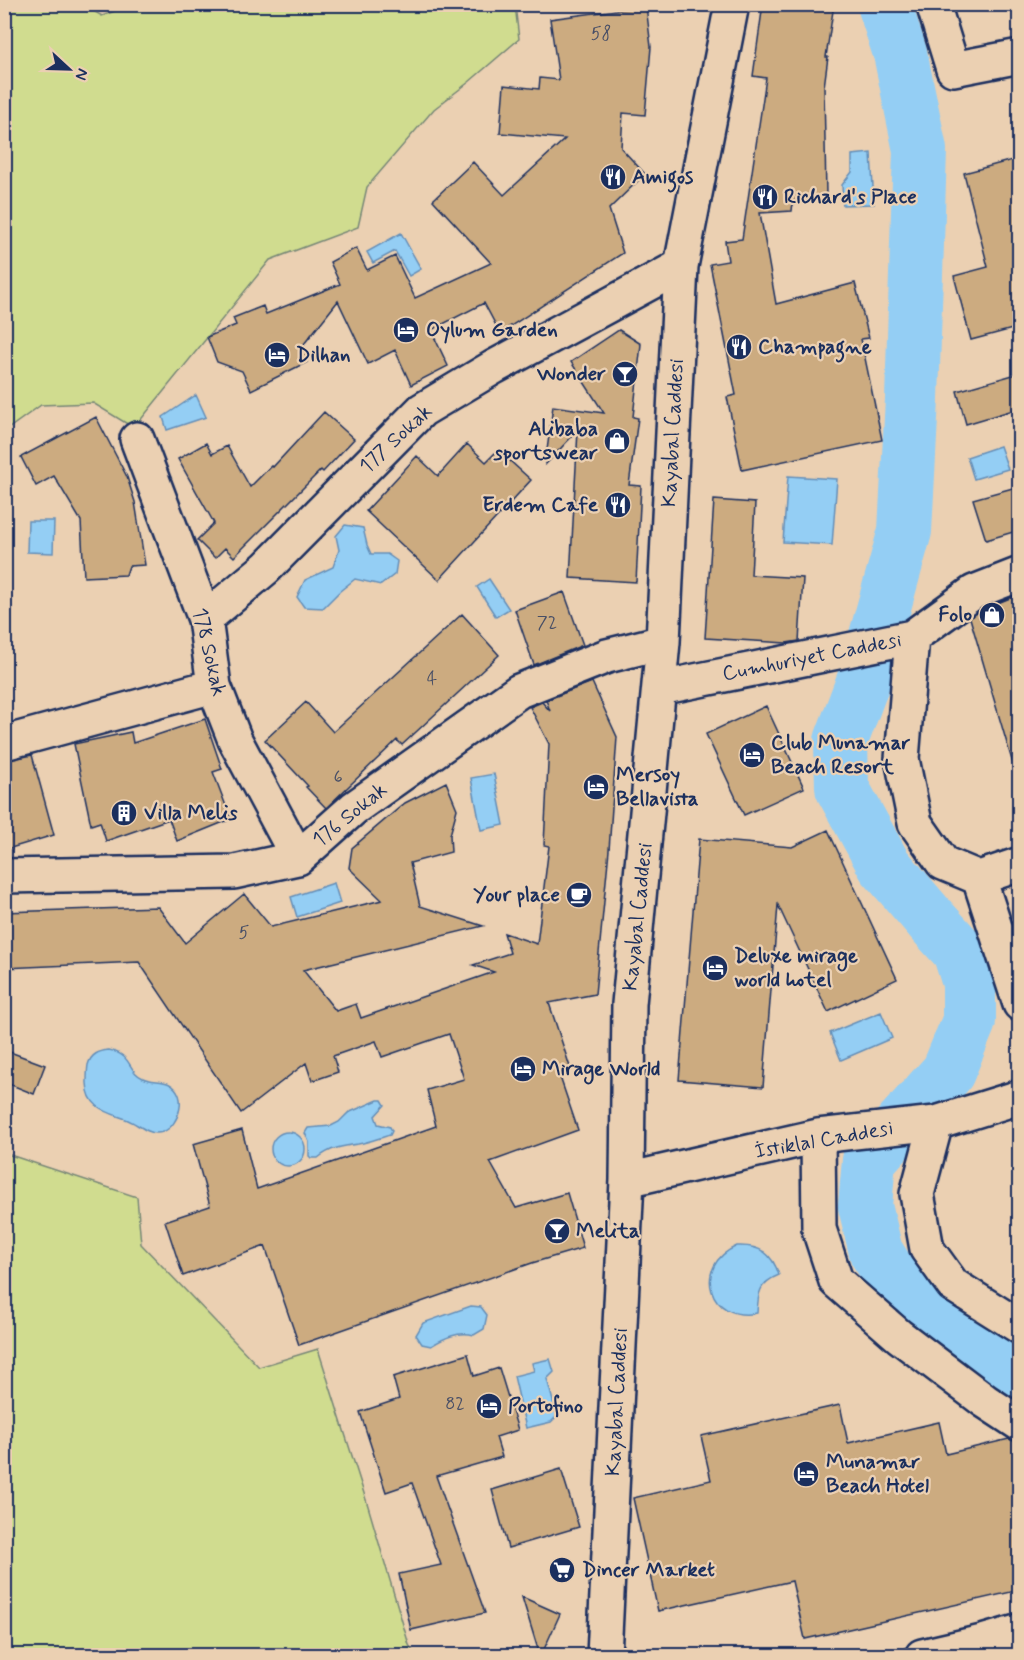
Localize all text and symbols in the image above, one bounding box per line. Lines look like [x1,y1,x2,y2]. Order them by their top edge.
house number: 58 [591,22,611,46]
north arrow [39,39,99,99]
text: N [70,65,93,83]
restaurant icon: Amigos [598,162,628,192]
place label: Amigos [632,163,694,193]
restaurant icon: Richard's Place [750,182,780,212]
place label: Richard's Place [784,183,917,211]
hotel icon: Oylum Garden [391,315,421,345]
place label: Oylum Garden [426,316,558,344]
restaurant icon: Champagne [724,332,754,362]
place label: Champagne [758,333,872,363]
hotel icon: Dilhan [262,340,292,370]
place label: Dilhan [296,341,351,369]
street label: Kayabal Caddesi [655,358,691,508]
bar icon: Wonder [610,359,640,389]
place label: Wonder [536,360,606,388]
street label: 177 Sokak [353,398,439,480]
place label: Alibaba sportswear [492,415,598,467]
shop icon: Alibaba sportswear [602,426,632,456]
restaurant icon: Erdem Cafe [603,490,633,520]
place label: Erdem Cafe [482,491,599,519]
shop icon: Folo [977,600,1007,630]
place label: Folo [938,601,972,629]
street label: 178 Sokak [185,605,233,699]
house number: 72 [537,611,557,635]
street label: Cumhuriyet Caddesi [720,626,904,688]
house number: 4 [427,667,437,691]
place label: Club Munamar Beach Resort [771,729,911,781]
hotel icon: Club Munamar Beach Resort [737,740,767,770]
place label: Mersoy Bellavista [616,761,699,813]
house number: 6 [333,765,343,789]
hotel icon: Mersoy Bellavista [581,772,611,802]
street label: 176 Sokak [307,776,393,854]
building icon: Villa Melis [109,798,139,828]
place label: Villa Melis [144,799,238,827]
street label: Kayabal Caddesi [616,841,660,992]
cafe icon: Your place [564,880,594,910]
place label: Your place [473,881,560,909]
house number: 5 [239,921,250,945]
place label: Deluxe mirage world hotel [734,942,858,994]
hotel icon: Deluxe mirage world hotel [700,953,730,983]
hotel icon: Mirage World [508,1054,538,1084]
place label: Mirage World [542,1055,660,1085]
street label: İstiklal Caddesi [752,1114,896,1166]
bar icon: Melita [542,1216,572,1246]
place label: Melita [576,1217,640,1245]
street label: Kayabal Caddesi [599,1327,635,1477]
hotel icon: Portofino [474,1391,504,1421]
house number: 82 [445,1392,465,1416]
place label: Portofino [508,1392,583,1420]
place label: Munamar Beach Hotel [826,1448,929,1500]
hotel icon: Munamar Beach Hotel [791,1459,821,1489]
supermarket icon: Dincer Market [547,1555,577,1585]
place label: Dincer Market [582,1556,715,1584]

